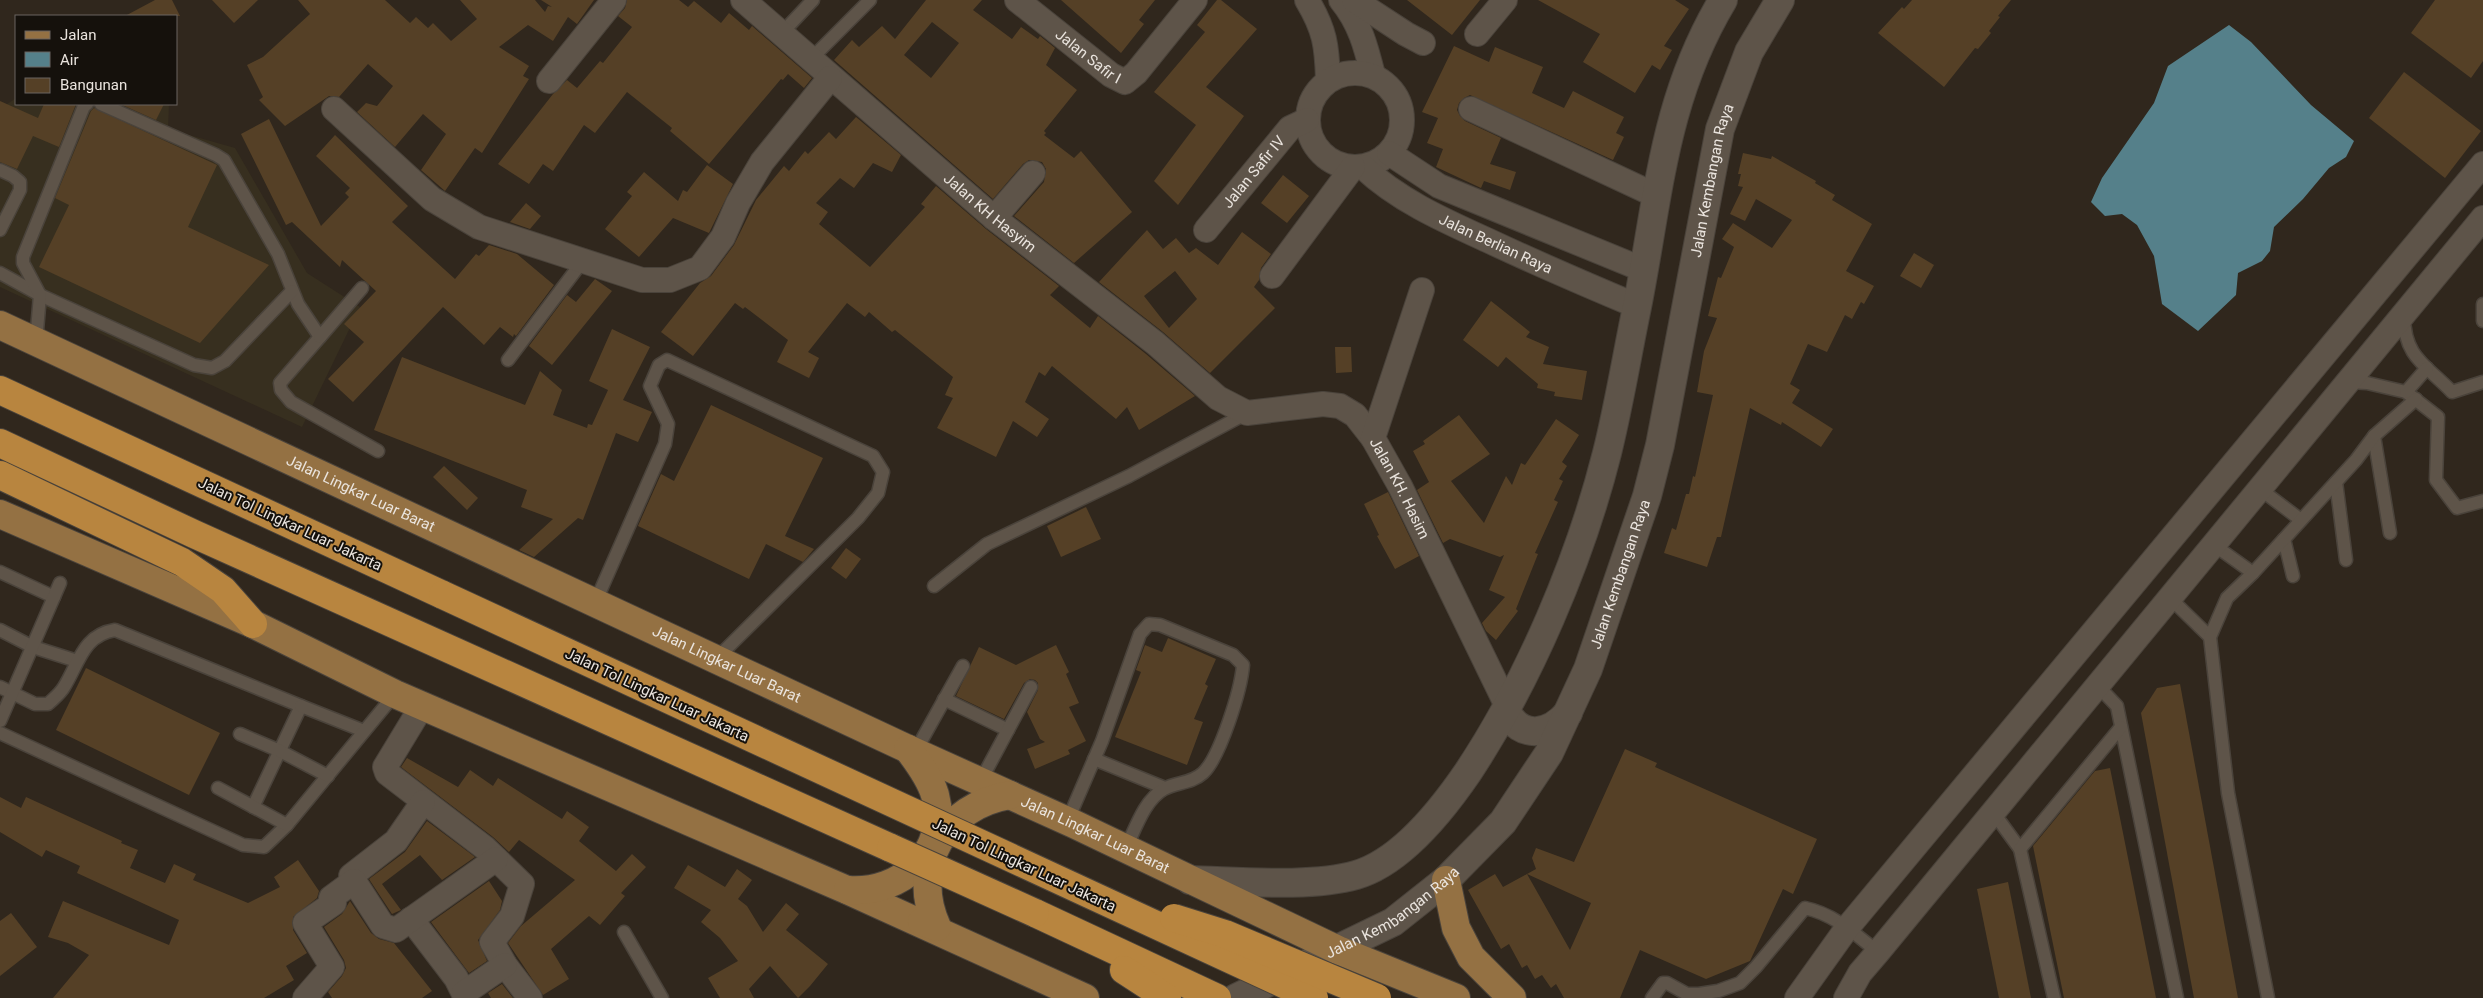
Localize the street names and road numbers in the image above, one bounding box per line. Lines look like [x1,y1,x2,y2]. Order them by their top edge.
street label: Jalan Safir I [1052,25,1124,88]
street label: Jalan Kembangan Raya [1687,101,1738,259]
street label: Jalan Safir IV [1219,132,1289,212]
street label: Jalan KH Hasyim [940,169,1040,256]
street label: Jalan Berlian Raya [1436,210,1555,277]
street label: Jalan KH. Hasim [1366,435,1433,542]
street label: Jalan Lingkar Luar Barat [283,451,438,536]
street label: Jalan Tol Lingkar Luar Jakarta [195,473,385,575]
street label: Jalan Kembangan Raya [1586,497,1654,651]
street label: Jalan Lingkar Luar Barat [650,622,804,707]
street label: Jalan Tol Lingkar Luar Jakarta [562,644,752,746]
street label: Jalan Lingkar Luar Barat [1018,792,1172,877]
street label: Jalan Tol Lingkar Luar Jakarta [929,814,1119,916]
street label: Jalan Kembangan Raya [1323,863,1463,962]

